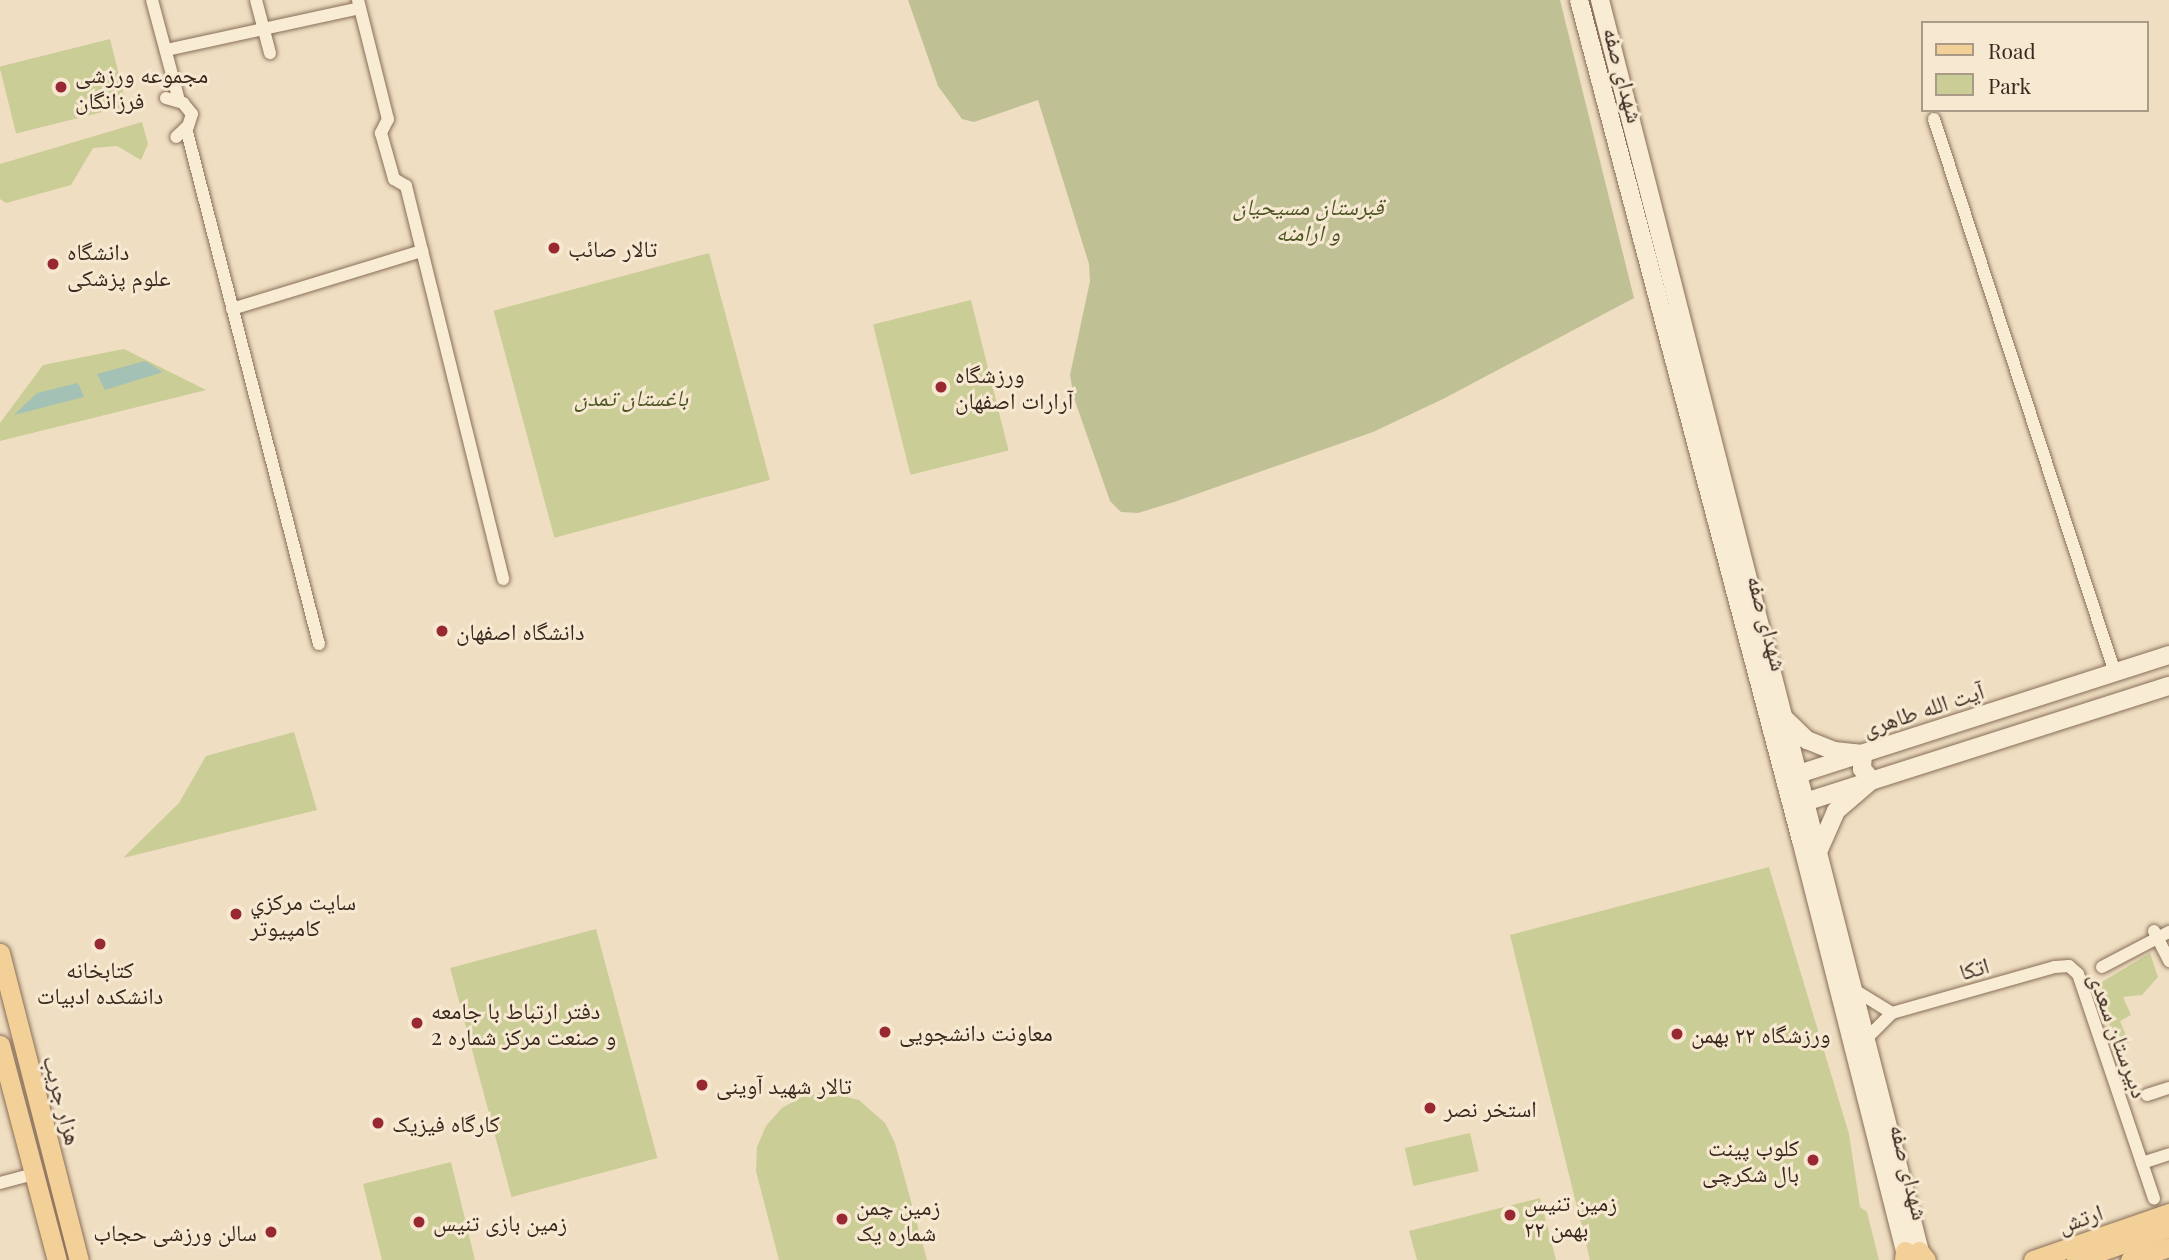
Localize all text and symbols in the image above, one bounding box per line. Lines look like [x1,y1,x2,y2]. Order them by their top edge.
legend [1920,21,2148,112]
street label: شهدای صفه [1598,24,1650,126]
text: Road [1988,36,2036,64]
place label: مجموعه ورزشی فرزانگان [75,60,208,114]
text: Park [1988,71,2031,99]
marker: مجموعه ورزشی فرزانگان [53,79,69,95]
park label: قبرستان مسیحیان و ارامنه [1232,192,1384,246]
place label: تالار صائب [568,234,657,262]
place label: دانشگاه علوم پزشکی [67,237,171,291]
marker: تالار صائب [546,240,562,256]
marker: دانشگاه علوم پزشکی [45,256,61,272]
place label: ورزشگاه آرارات اصفهان [955,360,1073,414]
marker: ورزشگاه آرارات اصفهان [933,379,949,395]
park label: باغستان تمدن [574,383,688,411]
street label: شهدای صفه [1742,572,1794,674]
place label: دانشگاه اصفهان [456,617,585,645]
marker: دانشگاه اصفهان [434,623,450,639]
street label: آیت الله طاهری [1859,676,1987,742]
place label: سايت مرکزي کامپيوتر [250,887,356,941]
marker: سايت مرکزي کامپيوتر [228,906,244,922]
marker: کتابخانه دانشکده ادبيات [92,936,108,952]
street label: اتکا [1956,951,1992,985]
place label: کتابخانه دانشکده ادبيات [37,955,163,1009]
street label: دبیرستان سعدی [2084,968,2154,1102]
place label: دفتر ارتباط با جامعه و صنعت مرکز شماره 2 [431,996,616,1050]
marker: دفتر ارتباط با جامعه و صنعت مرکز شماره 2 [409,1015,425,1031]
place label: معاونت دانشجویی [899,1018,1053,1046]
place label: ورزشگاه ۲۲ بهمن [1691,1020,1831,1048]
marker: معاونت دانشجویی [877,1024,893,1040]
marker: ورزشگاه ۲۲ بهمن [1669,1026,1685,1042]
street label: هزار جریب [38,1052,88,1148]
place label: تالار شهید آوینی [716,1071,852,1099]
marker: تالار شهید آوینی [694,1077,710,1093]
place label: استخر نصر [1444,1094,1537,1122]
marker: استخر نصر [1422,1100,1438,1116]
place label: کارگاه فیزیک [392,1109,500,1137]
marker: کارگاه فیزیک [370,1115,386,1131]
street label: شهدای صفه [1885,1121,1935,1223]
place label: کلوب پینت بال شکرچی [1702,1133,1799,1187]
marker: کلوب پینت بال شکرچی [1805,1152,1821,1168]
place label: زمین تنیس ۲۲ بهمن [1524,1188,1617,1242]
place label: زمین چمن شماره یک [856,1192,940,1246]
street label: ارتش [2054,1198,2106,1238]
marker: زمین تنیس ۲۲ بهمن [1502,1207,1518,1223]
place label: زمین بازی تنیس [433,1208,567,1236]
marker: زمین چمن شماره یک [834,1211,850,1227]
marker: زمین بازی تنیس [411,1214,427,1230]
place label: سالن ورزشی حجاب [93,1218,257,1246]
marker: سالن ورزشی حجاب [263,1224,279,1240]

